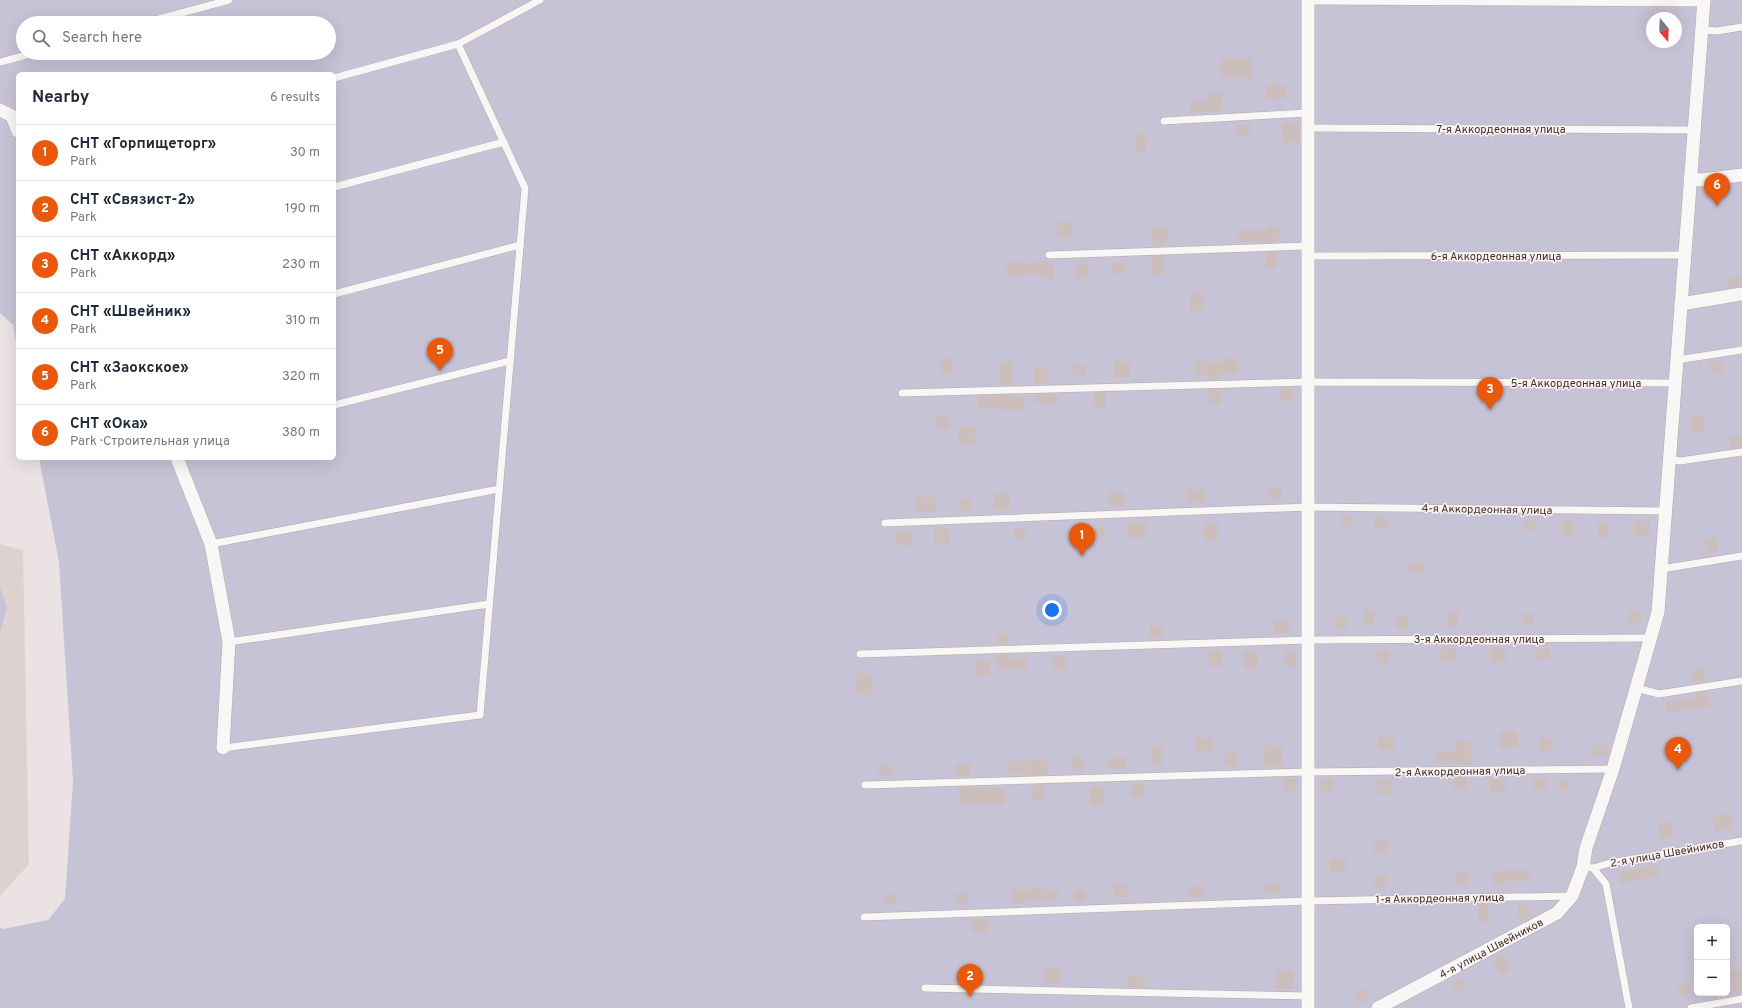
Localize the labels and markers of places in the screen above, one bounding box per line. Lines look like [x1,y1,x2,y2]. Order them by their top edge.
pin: 6 [1704,173,1730,206]
pin: 5 [427,338,453,371]
pin: 3 [1477,377,1503,410]
pin: 1 [1069,523,1095,556]
pin: 4 [1665,737,1691,770]
pin: 2 [957,964,983,997]

